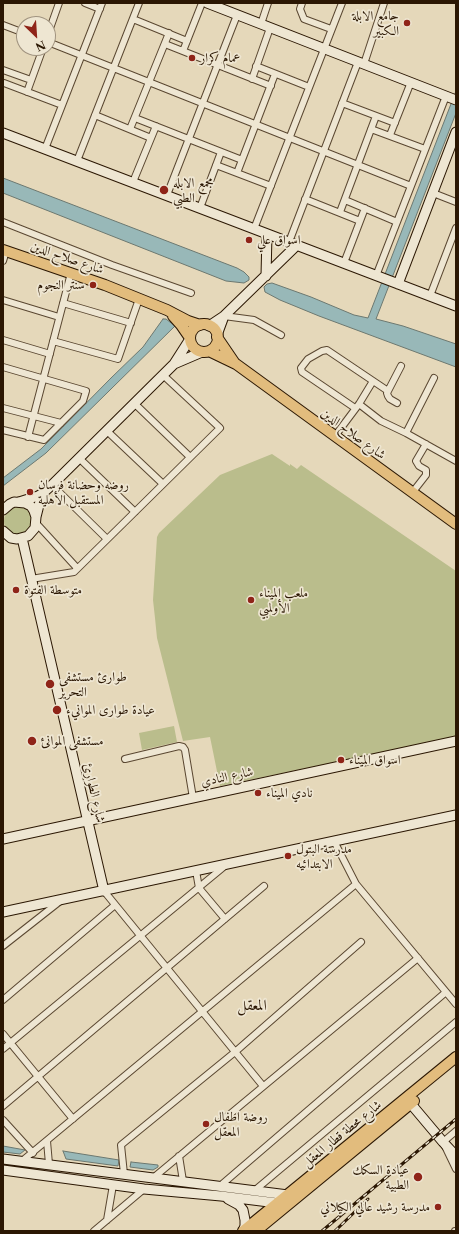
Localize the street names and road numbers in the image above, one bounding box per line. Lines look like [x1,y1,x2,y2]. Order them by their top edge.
street label: شارع صلاح الدين [28,238,106,278]
street label: شارع صلاح الدين [318,405,388,463]
street label: شارع الطوارئ [80,762,108,824]
street label: شارع النادي [199,764,255,790]
street label: شارع محطة قطار المعقل [299,1097,385,1171]

